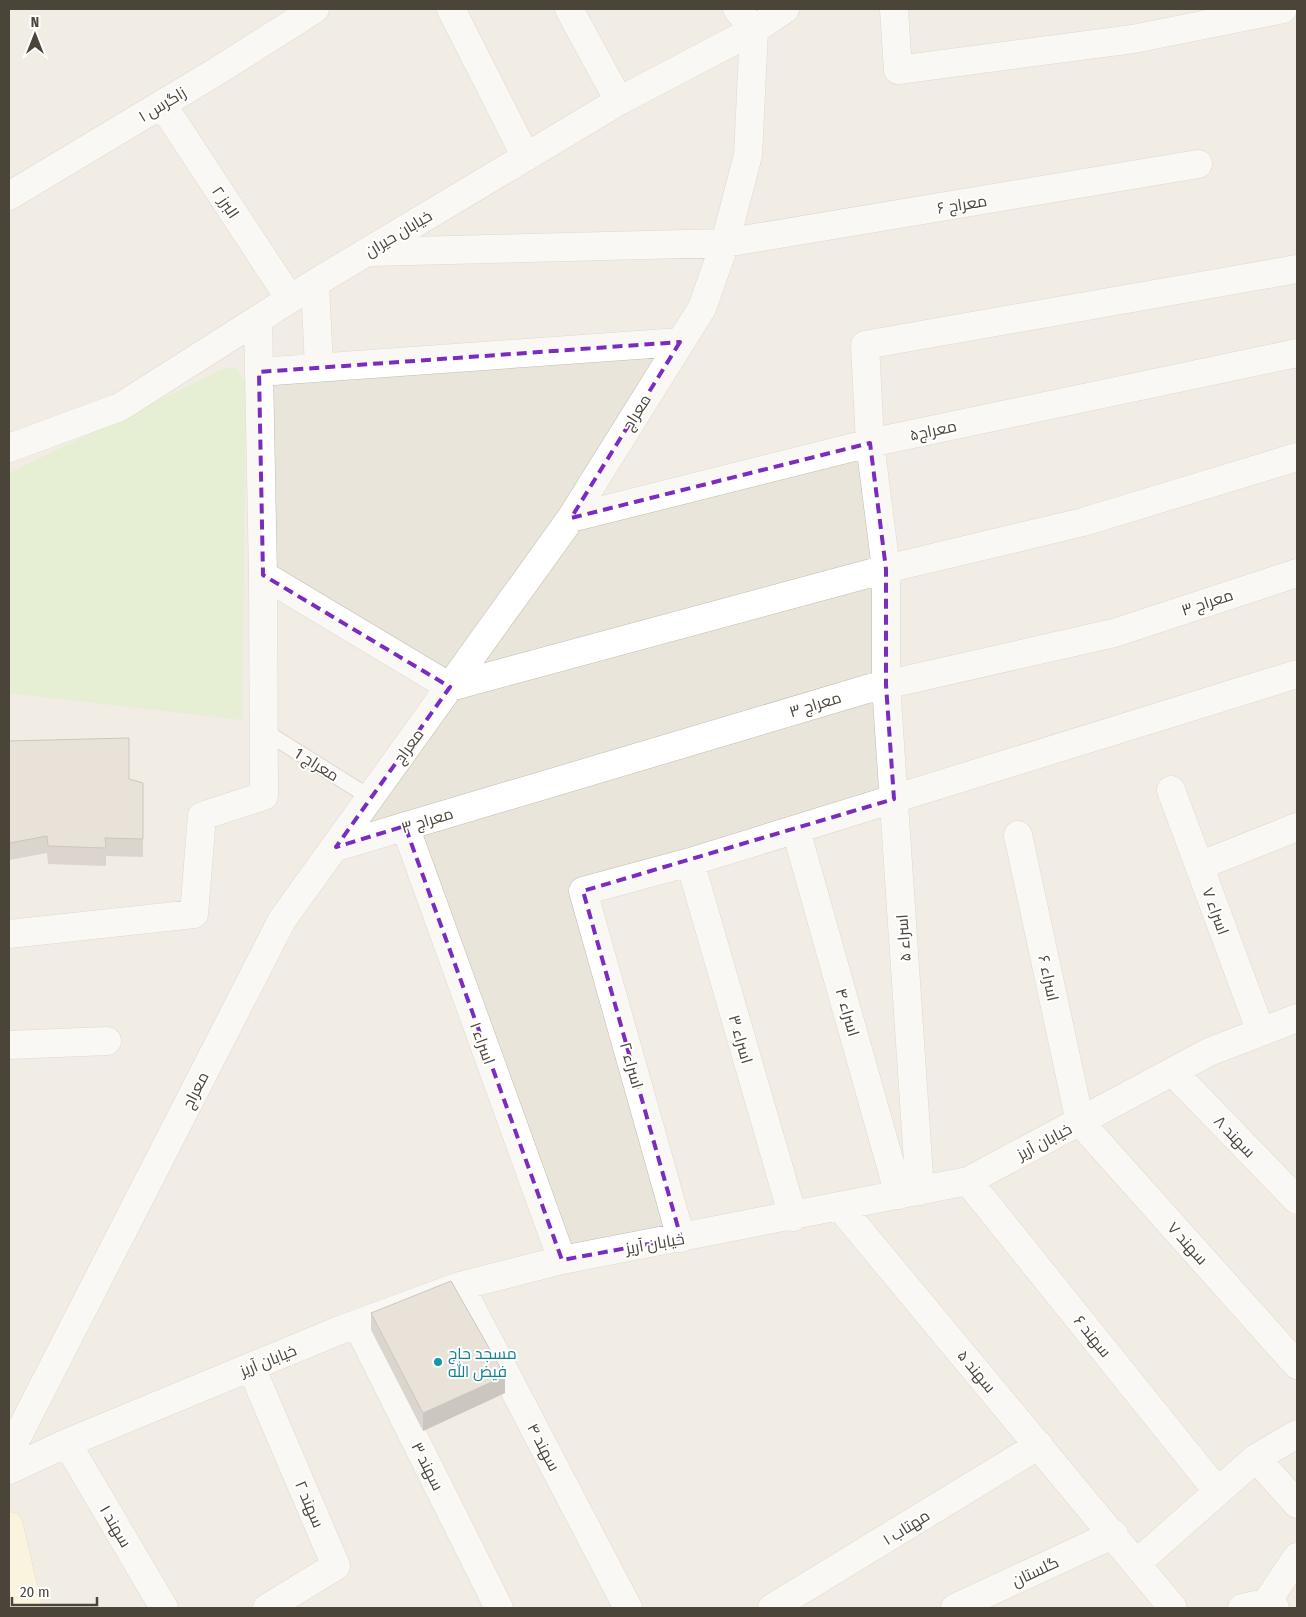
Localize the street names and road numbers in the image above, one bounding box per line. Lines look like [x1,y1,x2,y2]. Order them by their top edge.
street label: زاگرس ۱ [135,83,190,127]
street label: البرز ۲ [208,183,243,222]
street label: معراج ۶ [936,191,989,220]
street label: خیابان حیران [361,206,436,262]
street label: معراج [618,391,656,435]
street label: معراج۵ [908,416,959,447]
street label: معراج ۳ [1179,585,1236,622]
street label: معراج ۳ [787,688,844,723]
street label: معراج [389,725,429,769]
street label: معراج 1 [290,743,342,787]
street label: معراج ۳ [399,804,456,839]
street label: اسراء ۷ [1198,885,1233,937]
street label: اسراء ۵ [892,914,915,962]
street label: اسراء ۶ [1034,953,1063,1003]
street label: اسراء ۴ [832,986,863,1039]
street label: اسراء ۳ [725,1013,756,1066]
street label: اسراء ۱ [466,1019,499,1067]
street label: اسراء ۲ [616,1040,647,1090]
street label: معراج [178,1069,215,1113]
street label: سهند ۸ [1209,1111,1259,1162]
street label: خیابان آریز [1013,1119,1075,1165]
street label: سهند ۷ [1163,1218,1212,1269]
street label: خیابان آریز [623,1229,686,1259]
street label: سهند ۶ [1069,1311,1115,1362]
street label: خیابان آریز [236,1341,300,1382]
street label: سهند ۵ [953,1346,1000,1397]
street label: سهند ۴ [522,1420,564,1475]
street label: سهند ۳ [406,1439,448,1494]
street label: سهند ۲ [290,1478,328,1531]
street label: سهند ۱ [95,1502,135,1551]
street label: مهتاب ۱ [879,1506,934,1550]
street label: گلستان [1009,1552,1062,1591]

